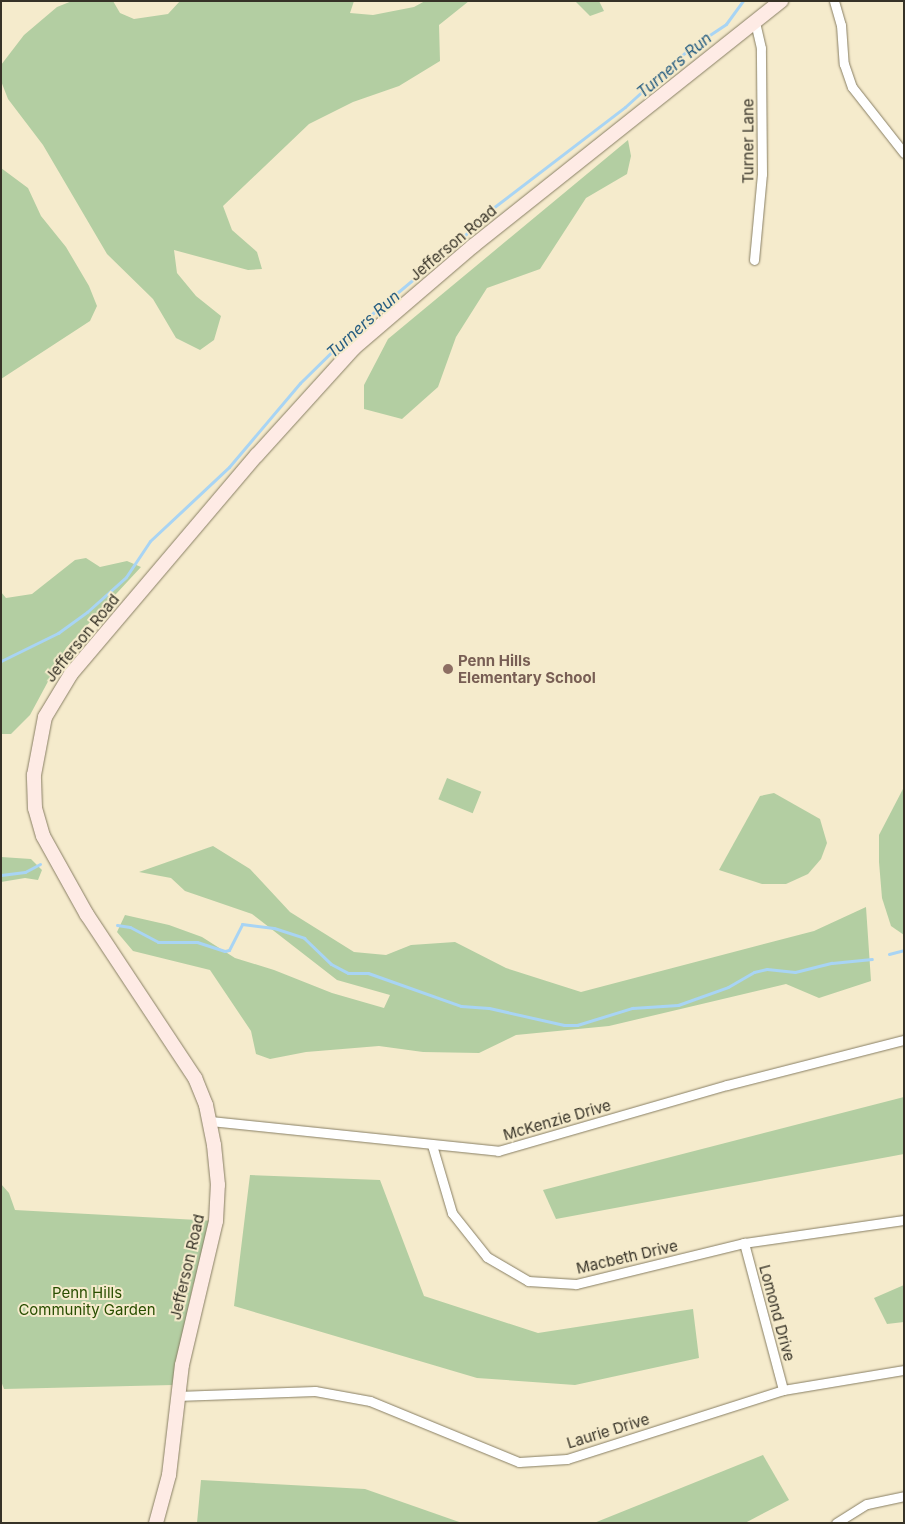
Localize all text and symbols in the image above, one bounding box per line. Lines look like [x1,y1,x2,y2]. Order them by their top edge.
water label: Turners Run [633,28,715,102]
street label: Turner Lane [739,98,757,184]
street label: Jefferson Road [406,201,500,285]
water label: Turners Run [322,286,404,362]
street label: Jefferson Road [41,590,123,686]
place label: Penn Hills Elementary School [458,651,596,686]
marker: Penn Hills Elementary School [442,663,454,675]
street label: McKenzie Drive [501,1096,613,1144]
street label: Jefferson Road [166,1212,208,1322]
street label: Macbeth Drive [574,1237,680,1277]
street label: Lomond Drive [755,1263,799,1363]
park label: Penn Hills Community Garden [18,1283,156,1318]
street label: Laurie Drive [564,1410,652,1452]

